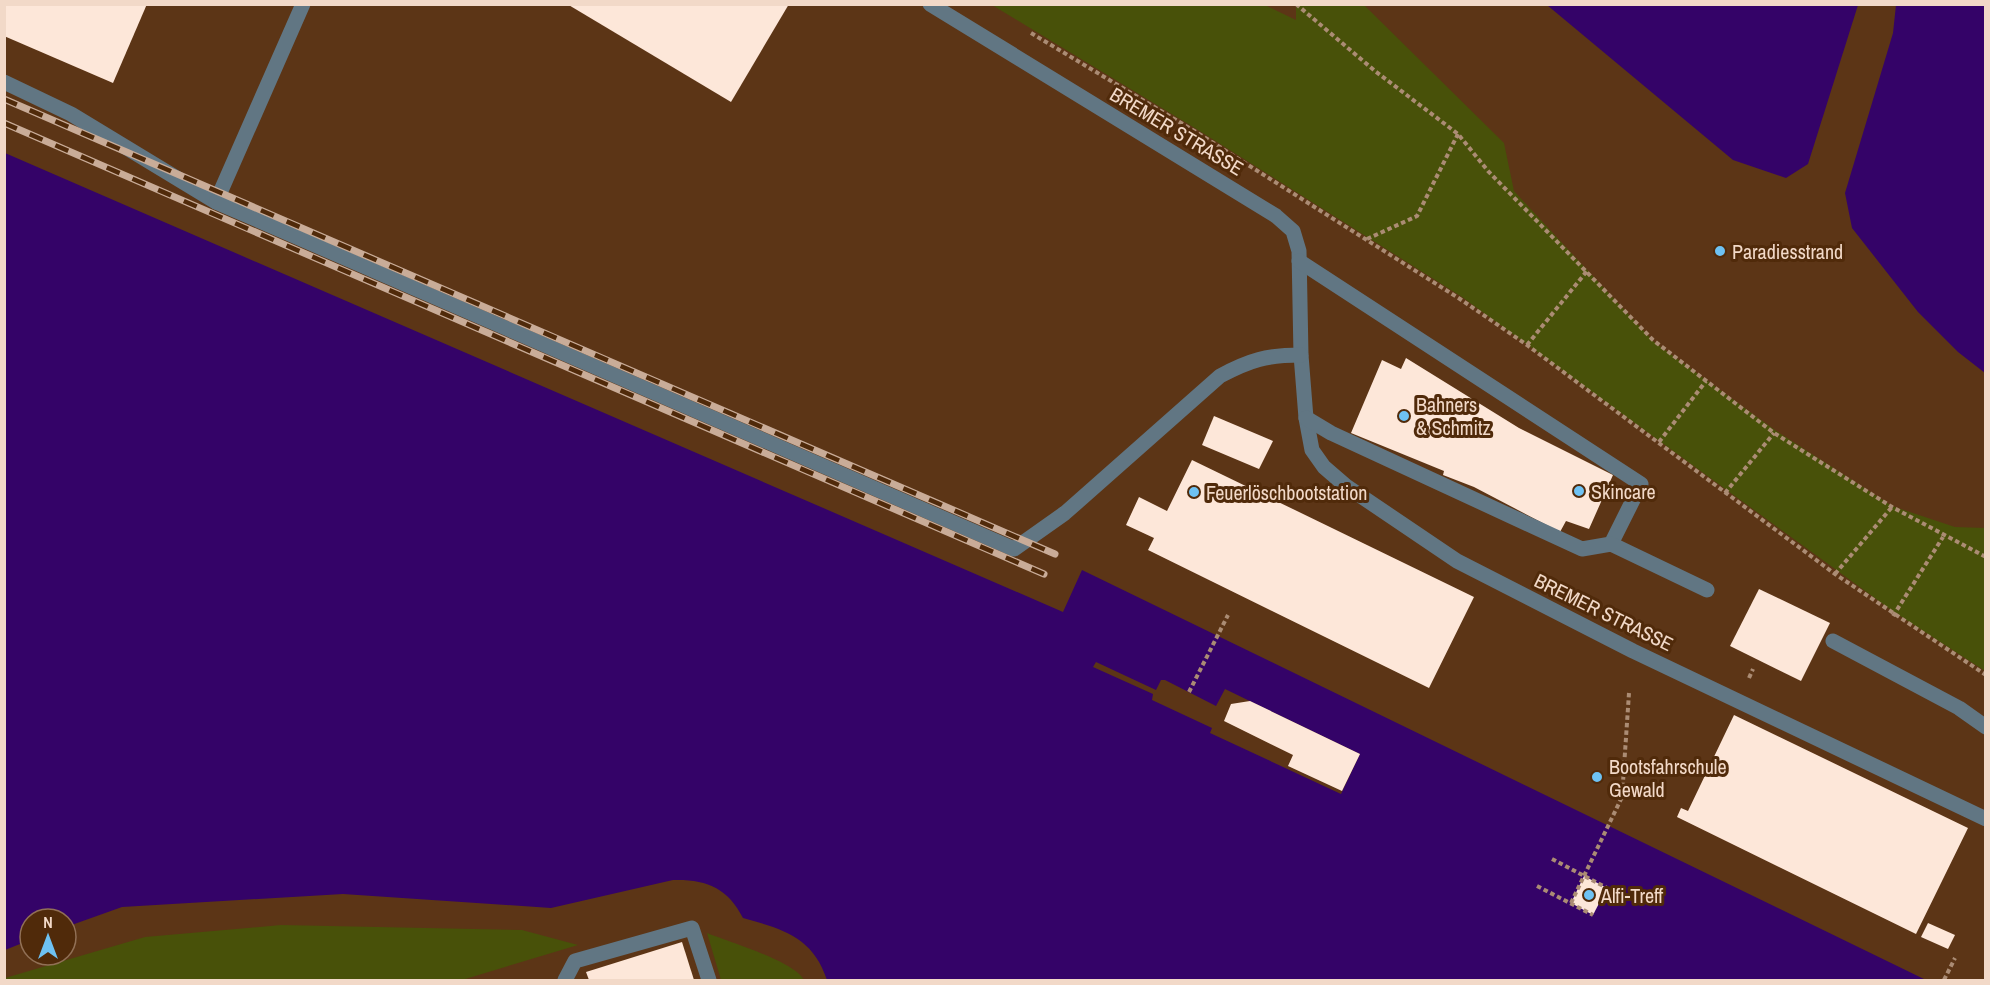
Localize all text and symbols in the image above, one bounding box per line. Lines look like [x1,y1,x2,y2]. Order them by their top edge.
street label: BREMER STRASSE [1105,80,1249,182]
place label: Paradiesstrand [1732,238,1843,265]
marker: Paradiesstrand [1713,244,1727,258]
place label: Bahners & Schmitz [1416,391,1491,441]
marker: Bahners & Schmitz [1397,409,1411,423]
place label: Skincare [1591,478,1656,505]
place label: Feuerlöschbootstation [1206,479,1367,506]
marker: Skincare [1572,484,1586,498]
marker: Feuerlöschbootstation [1187,485,1201,499]
street label: BREMER STRASSE [1530,567,1678,657]
place label: Bootsfahrschule Gewald [1609,753,1727,803]
marker: Bootsfahrschule Gewald [1590,770,1604,784]
place label: Alfi-Treff [1600,882,1663,909]
marker: Alfi-Treff [1582,888,1596,902]
north arrow [18,907,78,967]
text: N [43,911,53,933]

